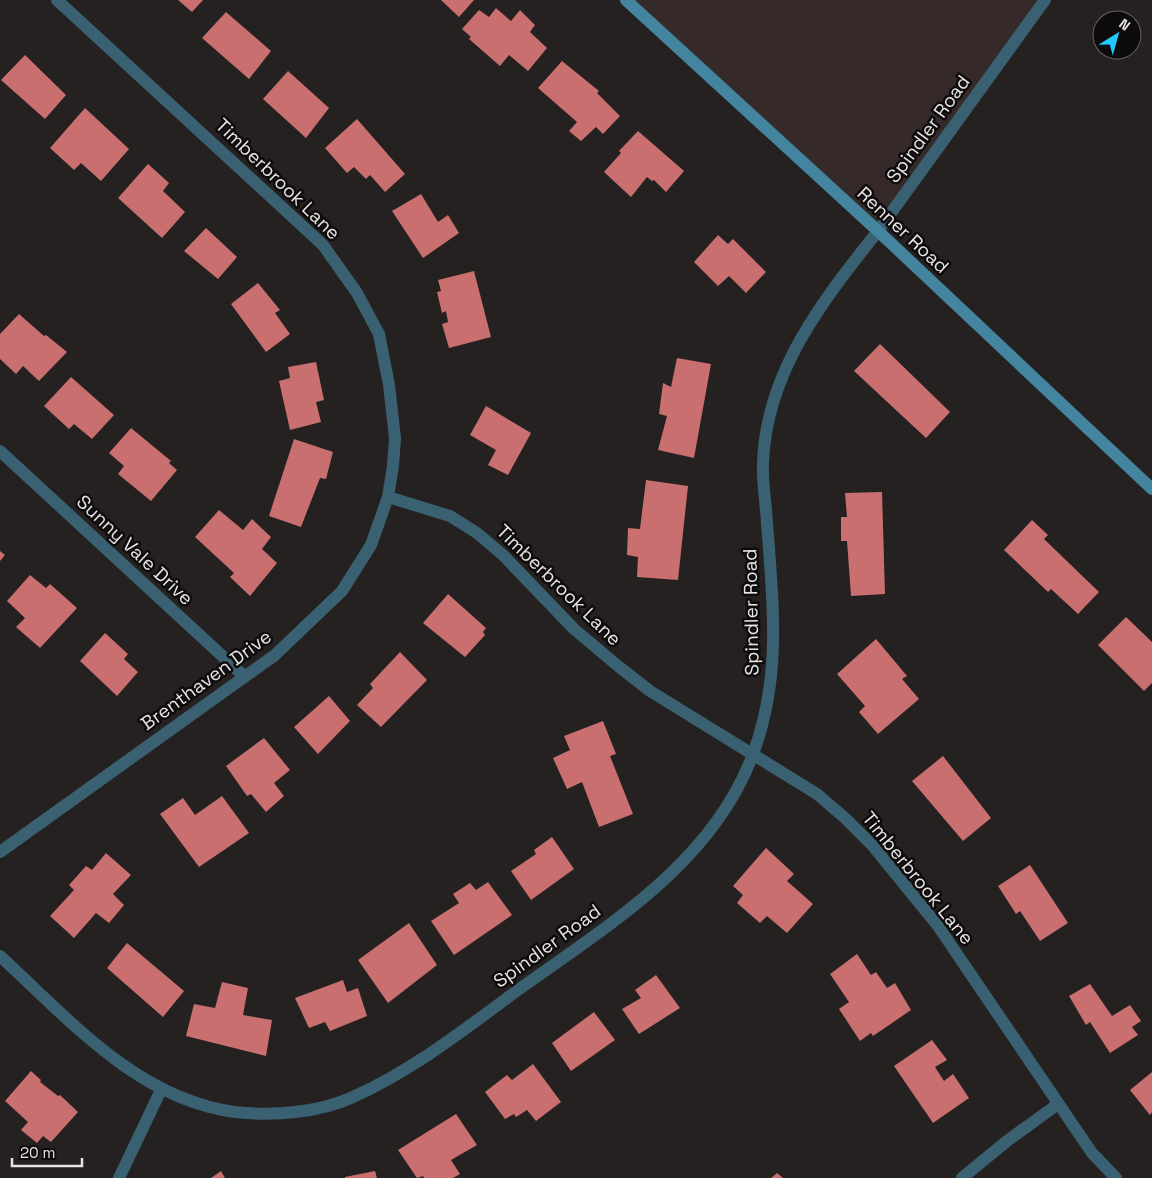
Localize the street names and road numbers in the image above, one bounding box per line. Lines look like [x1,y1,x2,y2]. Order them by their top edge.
street label: Spindler Road [881,70,975,188]
street label: Timberbrook Lane [210,113,346,245]
street label: Renner Road [852,181,954,279]
street label: Sunny Vale Drive [71,489,199,611]
street label: Timberbrook Lane [491,519,627,651]
street label: Spindler Road [737,548,765,676]
street label: Brenthaven Drive [136,624,276,736]
street label: Timberbrook Lane [857,806,979,950]
street label: Spindler Road [488,899,606,993]

